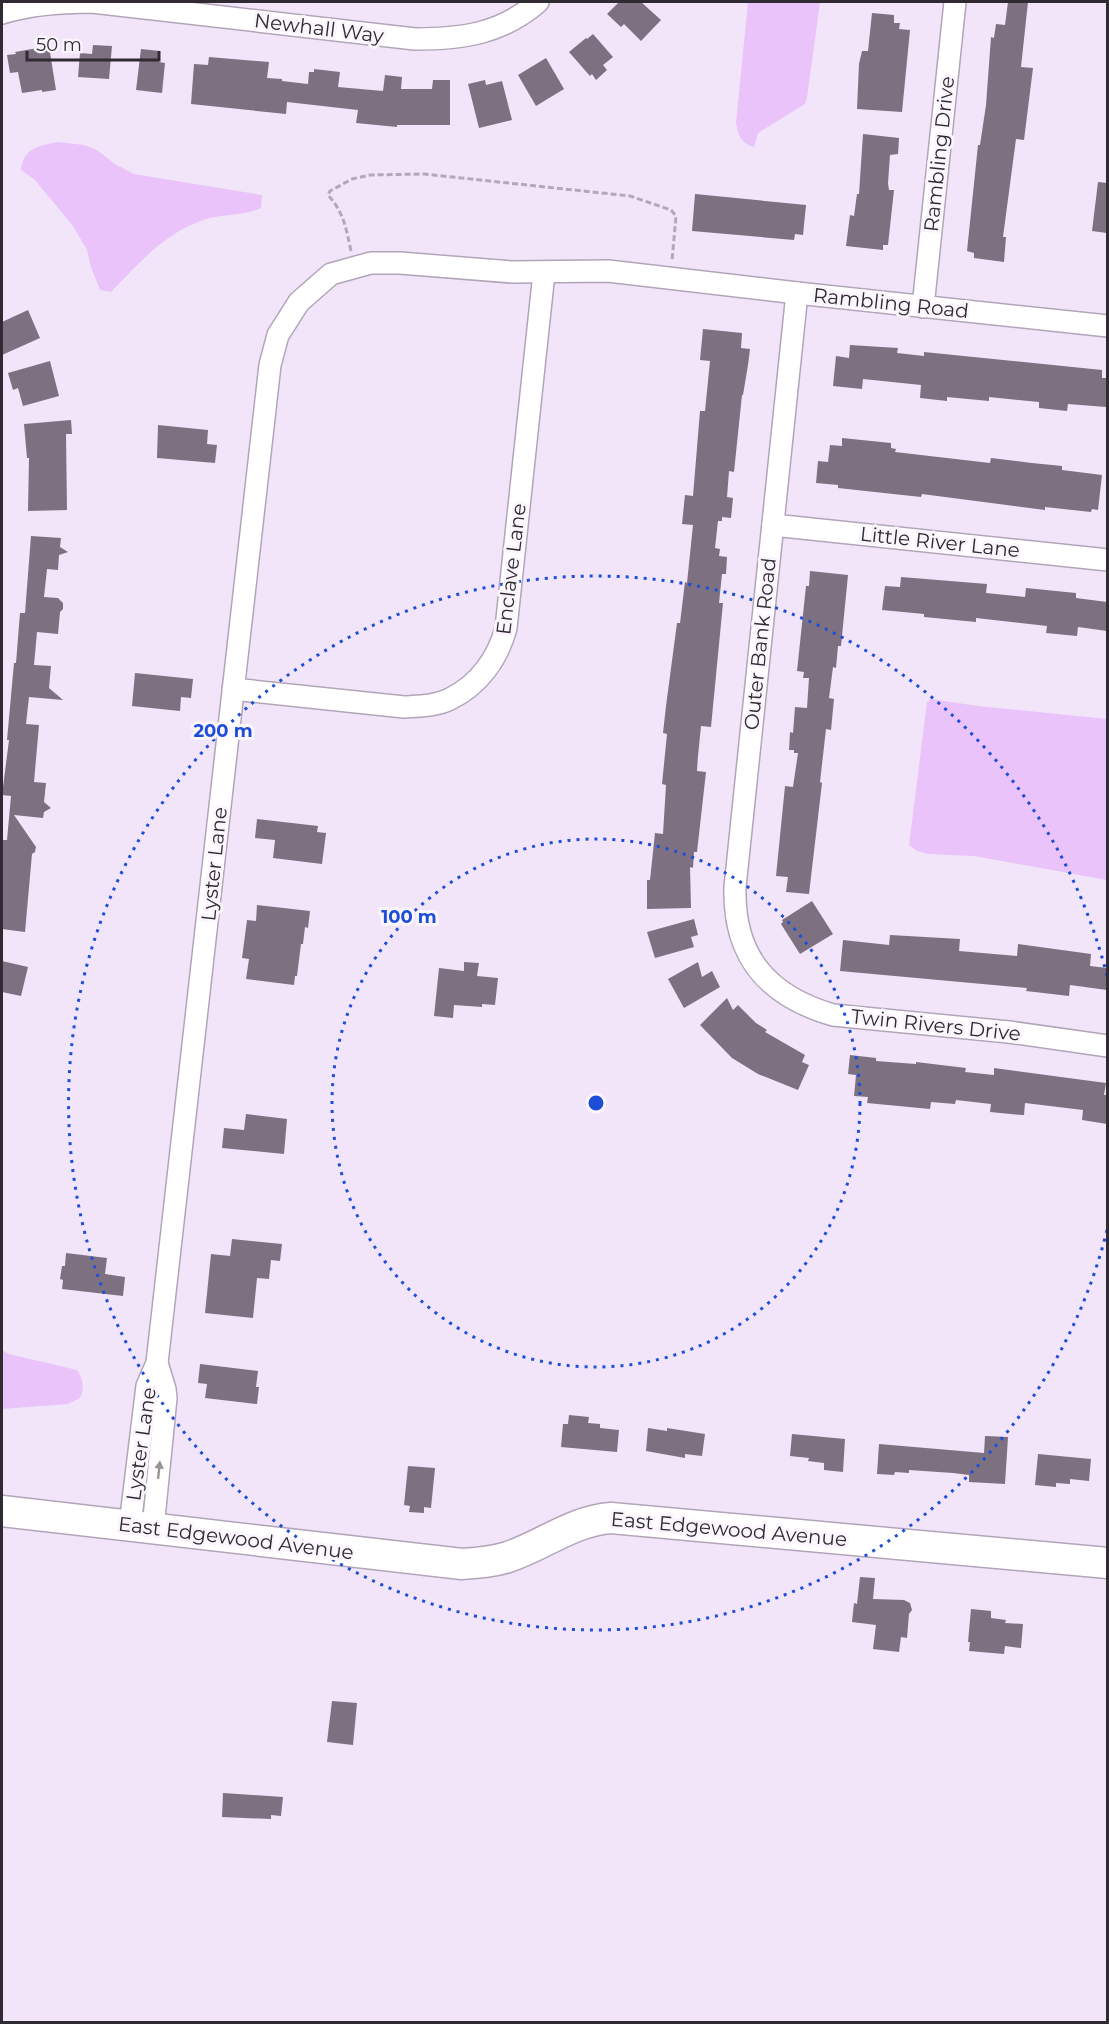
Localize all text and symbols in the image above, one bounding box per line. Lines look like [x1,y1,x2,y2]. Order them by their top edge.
street label: Newhall Way [253,8,385,48]
scale bar [27,24,159,62]
text: 50 m [36,34,82,56]
street label: Rambling Drive [919,75,959,233]
street label: Rambling Road [812,283,970,323]
street label: Enclave Lane [491,502,531,636]
street label: Little River Lane [859,522,1021,562]
street label: Outer Bank Road [739,557,781,731]
text: 200 m [193,720,253,742]
street label: Lyster Lane [196,806,232,922]
text: 100 m [381,906,437,928]
street label: Twin Rivers Drive [850,1004,1022,1046]
centre of rings [586,1093,606,1113]
street label: Lyster Lane [121,1386,161,1502]
one-way arrow [154,1460,164,1479]
street label: East Edgewood Avenue [610,1507,848,1551]
street label: East Edgewood Avenue [117,1512,355,1564]

